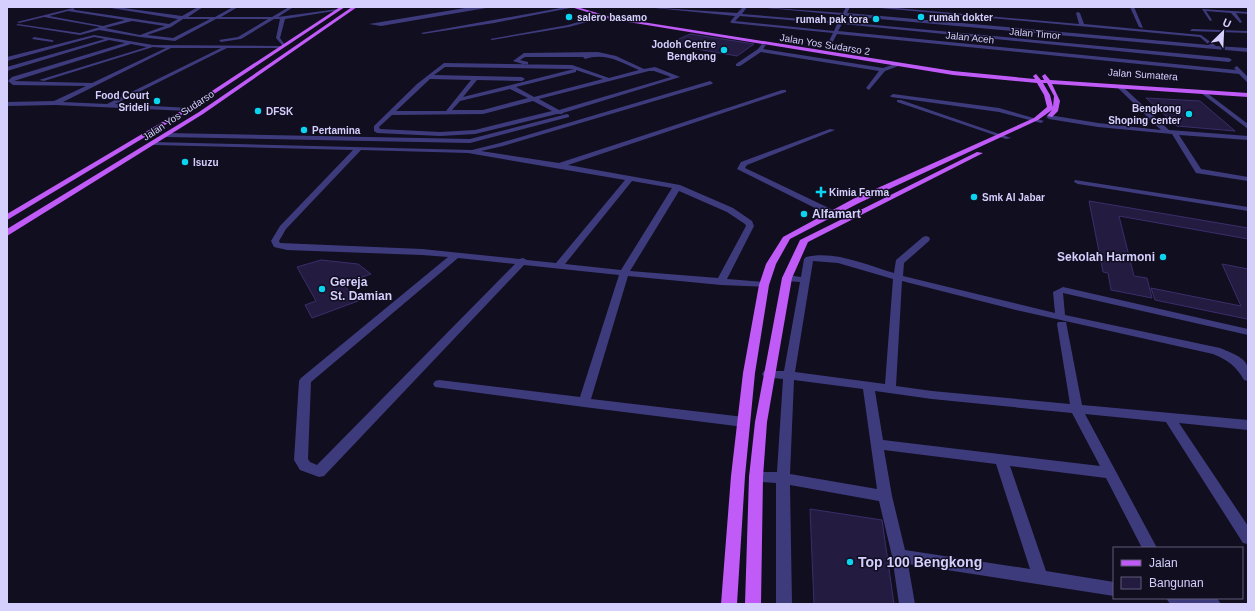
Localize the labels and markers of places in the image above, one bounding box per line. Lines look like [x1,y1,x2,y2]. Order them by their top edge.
marker: salero basamo [564,12,574,22]
place label: salero basamo [577,12,647,23]
marker: rumah dokter [916,12,926,22]
place label: rumah dokter [929,12,993,23]
place label: rumah pak tora [796,14,868,25]
marker: rumah pak tora [871,14,881,24]
place label: Jodoh Centre Bengkong [652,39,716,62]
marker: Jodoh Centre Bengkong [719,45,729,55]
place label: Food Court Srideli [95,90,150,113]
marker: Food Court Srideli [152,96,162,106]
place label: Bengkong Shoping center [1108,103,1181,126]
marker: DFSK [253,106,263,116]
place label: DFSK [266,106,294,117]
marker: Bengkong Shoping center [1184,109,1194,119]
marker: Pertamina [299,125,309,135]
place label: Pertamina [312,125,361,136]
marker: Isuzu [180,157,190,167]
place label: Isuzu [193,157,219,168]
marker: Kimia Farma [816,187,826,197]
place label: Kimia Farma [829,187,889,198]
marker: Smk Al Jabar [969,192,979,202]
place label: Smk Al Jabar [982,192,1045,203]
place label: Alfamart [812,207,861,221]
marker: Alfamart [799,209,809,219]
place label: Sekolah Harmoni [1057,250,1155,264]
marker: Sekolah Harmoni [1158,252,1168,262]
place label: Gereja St. Damian [330,275,392,303]
marker: Gereja St. Damian [317,284,327,294]
place label: Top 100 Bengkong [858,554,982,570]
marker: Top 100 Bengkong [845,557,855,567]

